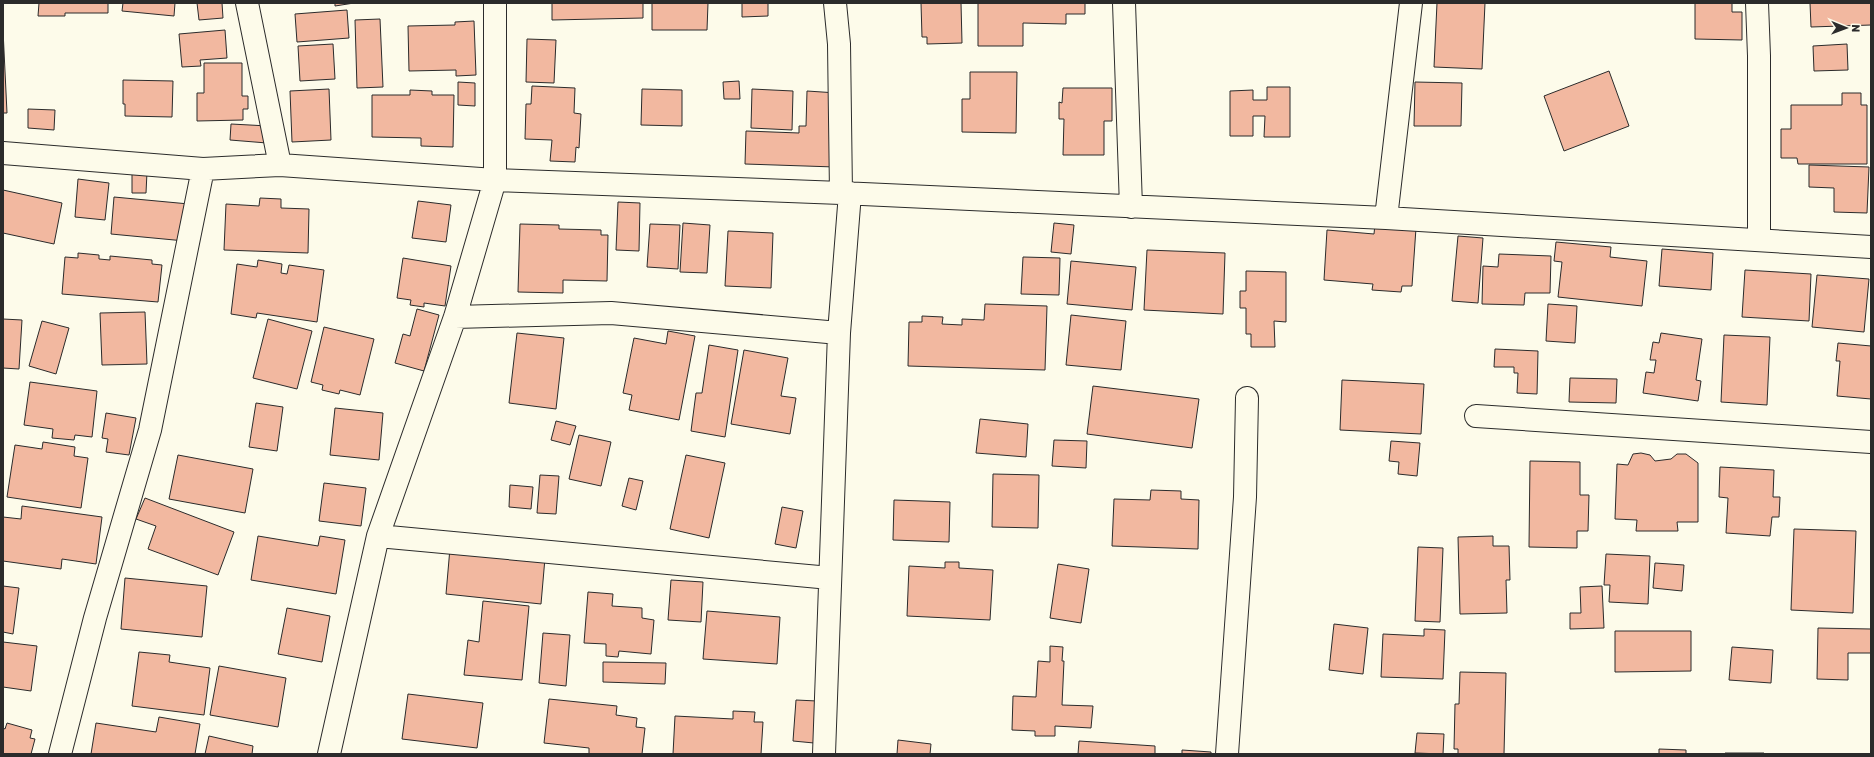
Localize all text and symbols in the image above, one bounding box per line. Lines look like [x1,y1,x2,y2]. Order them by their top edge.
north arrow [1826,8,1866,48]
text: N [1849,24,1862,32]

